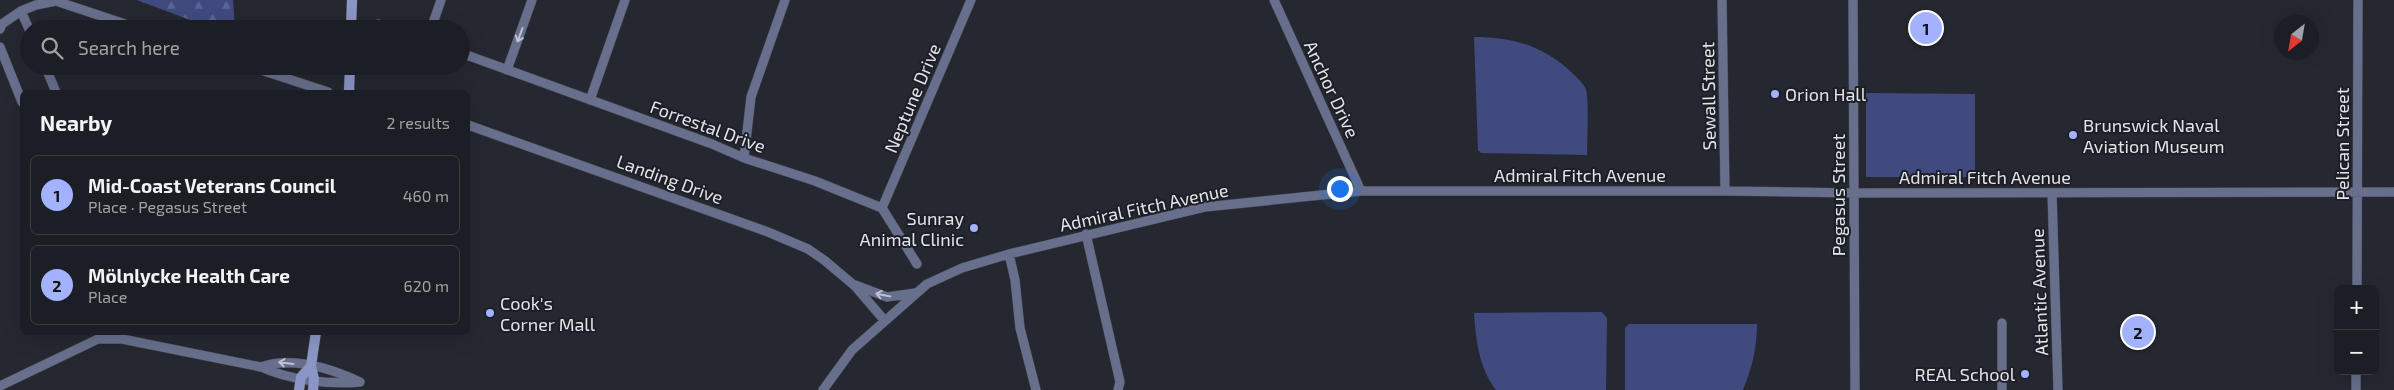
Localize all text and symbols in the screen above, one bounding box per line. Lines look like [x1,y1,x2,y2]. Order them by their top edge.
pin: 1 [1910,9,1942,47]
north arrow [2274,15,2319,60]
search box [20,20,470,75]
one-way arrow [515,27,524,42]
icon: search [38,34,66,62]
text: Search here [78,36,180,59]
street label: Anchor Drive [1300,37,1364,141]
street label: Neptune Drive [879,40,945,156]
street label: Sewall Street [1696,41,1720,151]
place label: Orion Hall [1785,83,1867,105]
street label: Pelican Street [2331,87,2353,201]
marker: Orion Hall [1769,88,1781,100]
street label: Forrestal Drive [647,95,769,157]
text: Nearby [40,110,112,135]
text: 2 results [387,113,450,132]
place label: Brunswick Naval Aviation Museum [2083,114,2225,157]
marker: Brunswick Naval Aviation Museum [2067,129,2079,141]
street label: Pegasus Street [1827,134,1849,256]
street label: Landing Drive [614,150,726,208]
street label: Admiral Fitch Avenue [1494,164,1666,186]
street label: Admiral Fitch Avenue [1899,166,2071,188]
text: Mid-Coast Veterans Council [88,174,336,197]
your location [1327,176,1353,202]
street label: Admiral Fitch Avenue [1058,178,1230,236]
text: 1 [54,186,60,205]
text: 460 m [403,186,449,205]
text: Place · Pegasus Street [88,197,247,216]
place label: Sunray Animal Clinic [860,207,964,250]
marker: Sunray Animal Clinic [968,222,980,234]
street label: Atlantic Avenue [2026,228,2052,356]
text: Mölnlycke Health Care [88,264,290,287]
text: 2 [52,276,62,295]
text: 620 m [404,276,449,295]
map controls [2334,285,2379,375]
button: + [2334,285,2379,330]
text: Place [88,287,127,306]
one-way arrow [876,290,892,299]
place label: Cook's Corner Mall [500,292,596,335]
marker: Cook's Corner Mall [484,307,496,319]
pin: 2 [2122,313,2154,351]
button: − [2334,330,2379,375]
one-way arrow [278,358,294,368]
place label: REAL School [1915,363,2016,385]
marker: REAL School [2019,368,2031,380]

